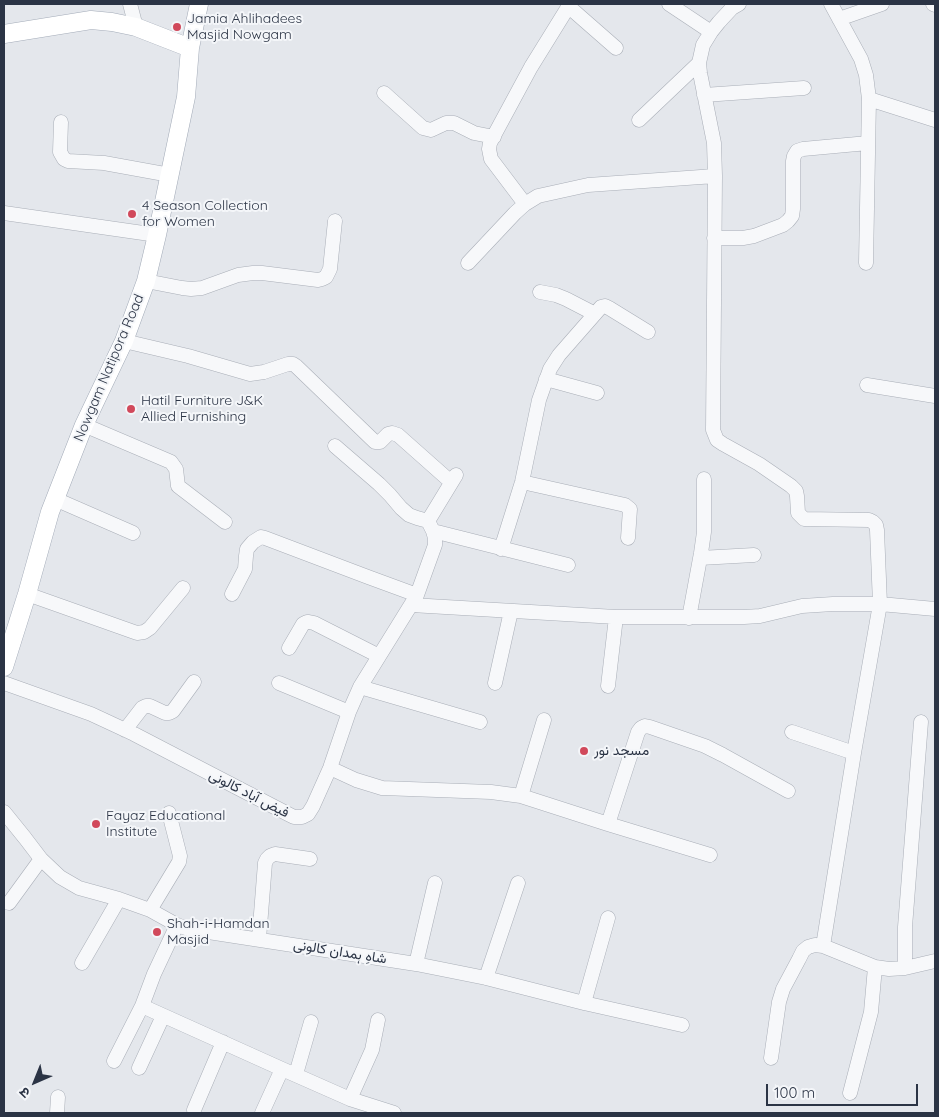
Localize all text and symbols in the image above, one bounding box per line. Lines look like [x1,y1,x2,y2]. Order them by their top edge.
place label: Jamia Ahlihadees Masjid Nowgam [187,11,302,44]
marker: Jamia Ahlihadees Masjid Nowgam [171,21,183,33]
place label: 4 Season Collection for Women [142,198,268,230]
marker: 4 Season Collection for Women [126,208,138,220]
street label: Nowgam Natipora Road [70,292,148,444]
place label: Hatil Furniture J&K Allied Furnishing [141,393,263,426]
marker: Hatil Furniture J&K Allied Furnishing [125,403,137,415]
place label: مسجد نور [594,743,649,759]
marker: مسجد نور [578,745,590,757]
street label: فیض آباد کالونی [206,767,292,821]
place label: Fayaz Educational Institute [106,808,225,840]
marker: Fayaz Educational Institute [90,818,102,830]
place label: Shah-i-Hamdan Masjid [167,916,270,949]
marker: Shah-i-Hamdan Masjid [151,926,163,938]
street label: شاہِ ہمدان کالونی [292,936,388,968]
north arrow [10,1057,60,1107]
scale bar [769,1074,922,1106]
text: उ [15,1083,34,1102]
text: 100 m [774,1083,815,1102]

